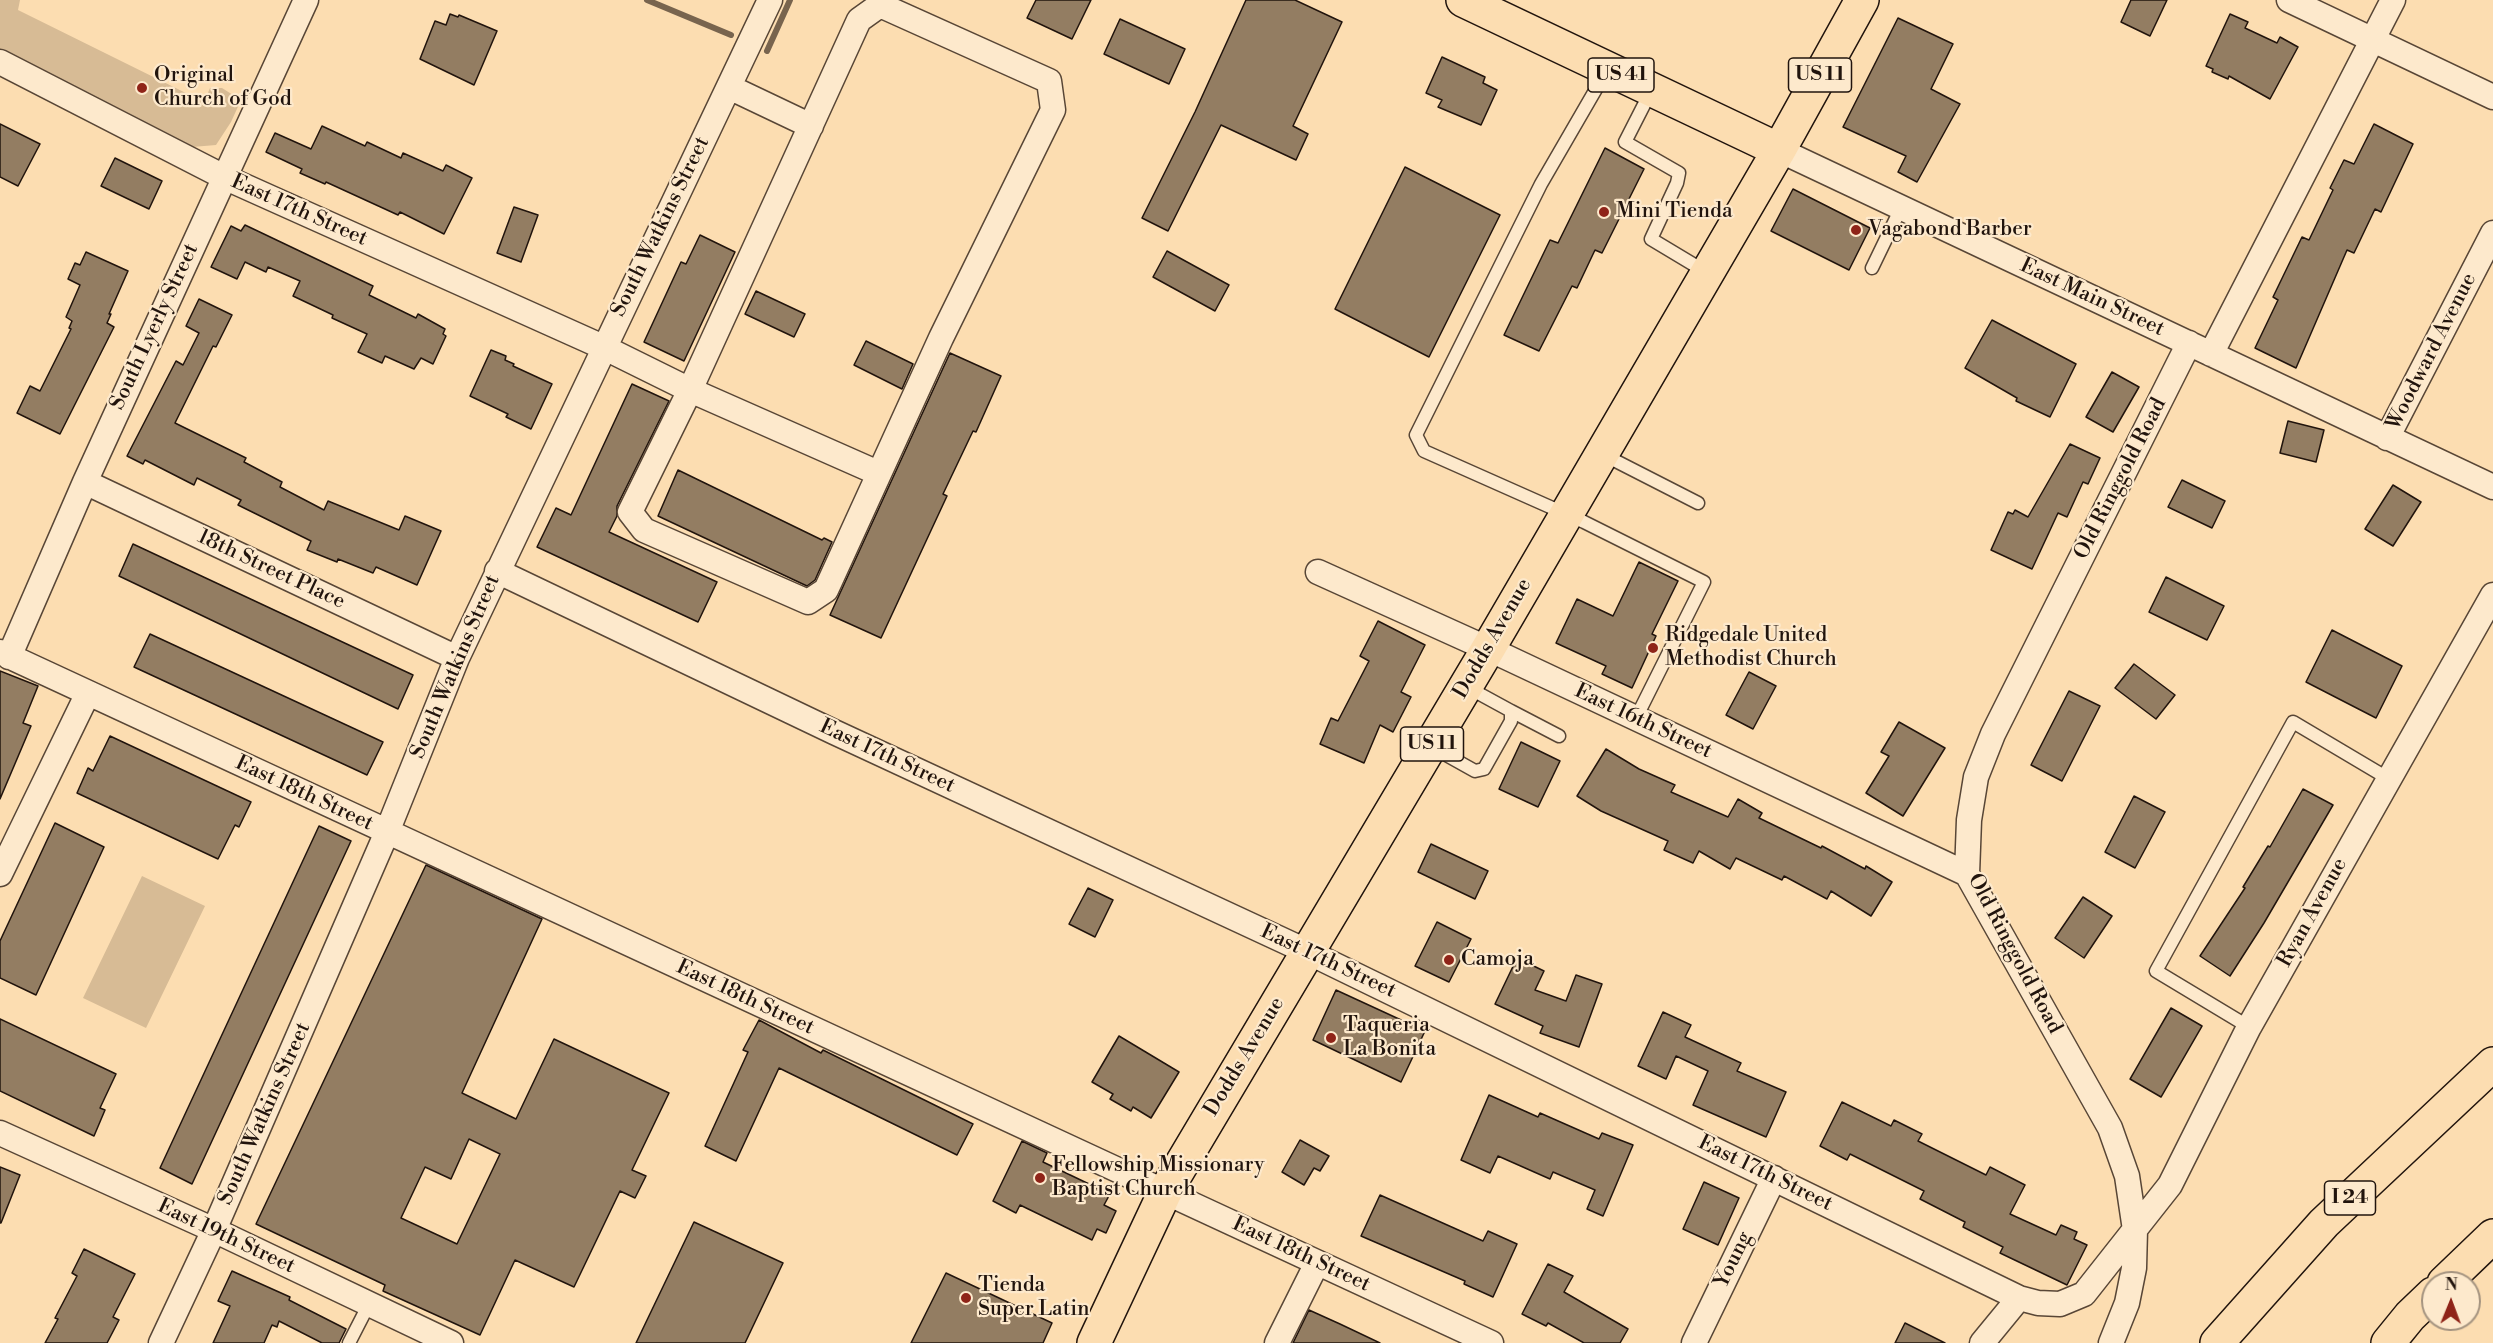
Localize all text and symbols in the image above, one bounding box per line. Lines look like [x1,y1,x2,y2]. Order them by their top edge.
road number: US 41 [1588,58,1654,92]
road number: US 11 [1788,58,1852,92]
place label: Original Church of God [154,63,292,113]
marker: Original Church of God [135,81,149,95]
street label: South Watkins Street [606,133,716,321]
street label: East 17th Street [227,170,371,252]
place label: Mini Tienda [1616,199,1733,225]
marker: Mini Tienda [1597,205,1611,219]
place label: Vagabond Barber [1868,217,2032,243]
marker: Vagabond Barber [1849,223,1863,237]
street label: South Lyerly Street [105,240,205,414]
street label: East Main Street [2016,254,2168,342]
street label: Woodward Avenue [2382,269,2482,435]
street label: Old Ringgold Road [2069,394,2173,564]
street label: 18th Street Place [193,525,349,615]
street label: South Watkins Street [406,571,506,763]
street label: Dodds Avenue [1448,574,1538,704]
place label: Ridgedale United Methodist Church [1665,623,1837,673]
marker: Ridgedale United Methodist Church [1646,641,1660,655]
street label: East 16th Street [1570,679,1716,765]
street label: East 17th Street [815,715,959,799]
road number: US 11 [1400,727,1464,761]
street label: East 18th Street [231,751,377,837]
street label: Ryan Avenue [2273,854,2353,972]
street label: Old Ringgold Road [1961,870,2067,1038]
street label: East 17th Street [1256,920,1400,1004]
place label: Camoja [1461,947,1534,973]
marker: Camoja [1442,953,1456,967]
street label: East 18th Street [672,955,818,1041]
street label: Dodds Avenue [1200,993,1290,1121]
place label: Taqueria La Bonita [1343,1013,1436,1063]
street label: South Watkins Street [213,1019,317,1209]
marker: Taqueria La Bonita [1324,1031,1338,1045]
street label: East 17th Street [1694,1131,1836,1217]
place label: Fellowship Missionary Baptist Church [1052,1153,1265,1203]
marker: Fellowship Missionary Baptist Church [1033,1171,1047,1185]
road number: I 24 [2324,1181,2376,1215]
street label: East 19th Street [153,1194,299,1280]
street label: East 18th Street [1228,1212,1374,1298]
street label: Young [1710,1228,1758,1292]
north arrow [2421,1271,2481,1331]
place label: Tienda Super Latin [978,1273,1090,1323]
text: N [2445,1275,2458,1295]
marker: Tienda Super Latin [959,1291,973,1305]

